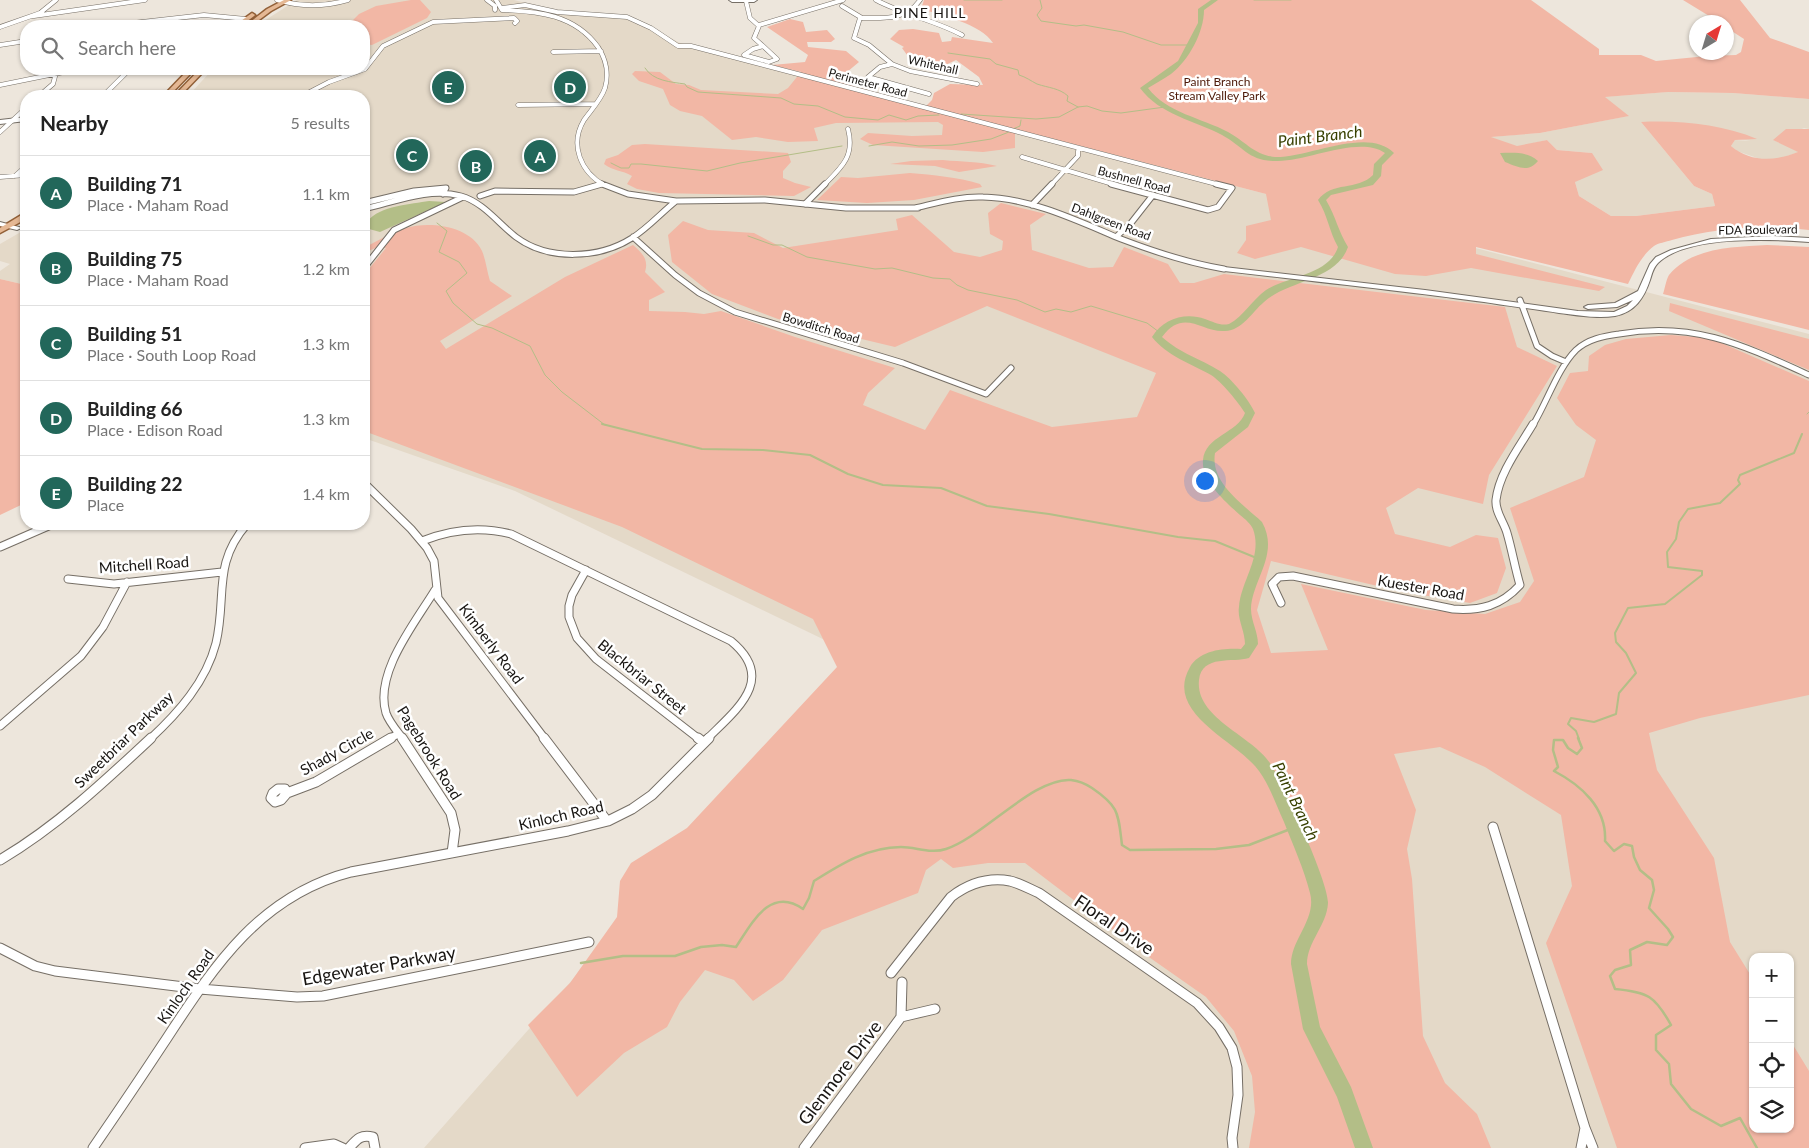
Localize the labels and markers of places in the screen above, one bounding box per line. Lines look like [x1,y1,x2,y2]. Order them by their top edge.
pin: E [432,68,464,106]
pin: D [554,68,586,106]
pin: C [396,136,428,174]
pin: A [524,137,556,175]
pin: B [460,147,492,185]

